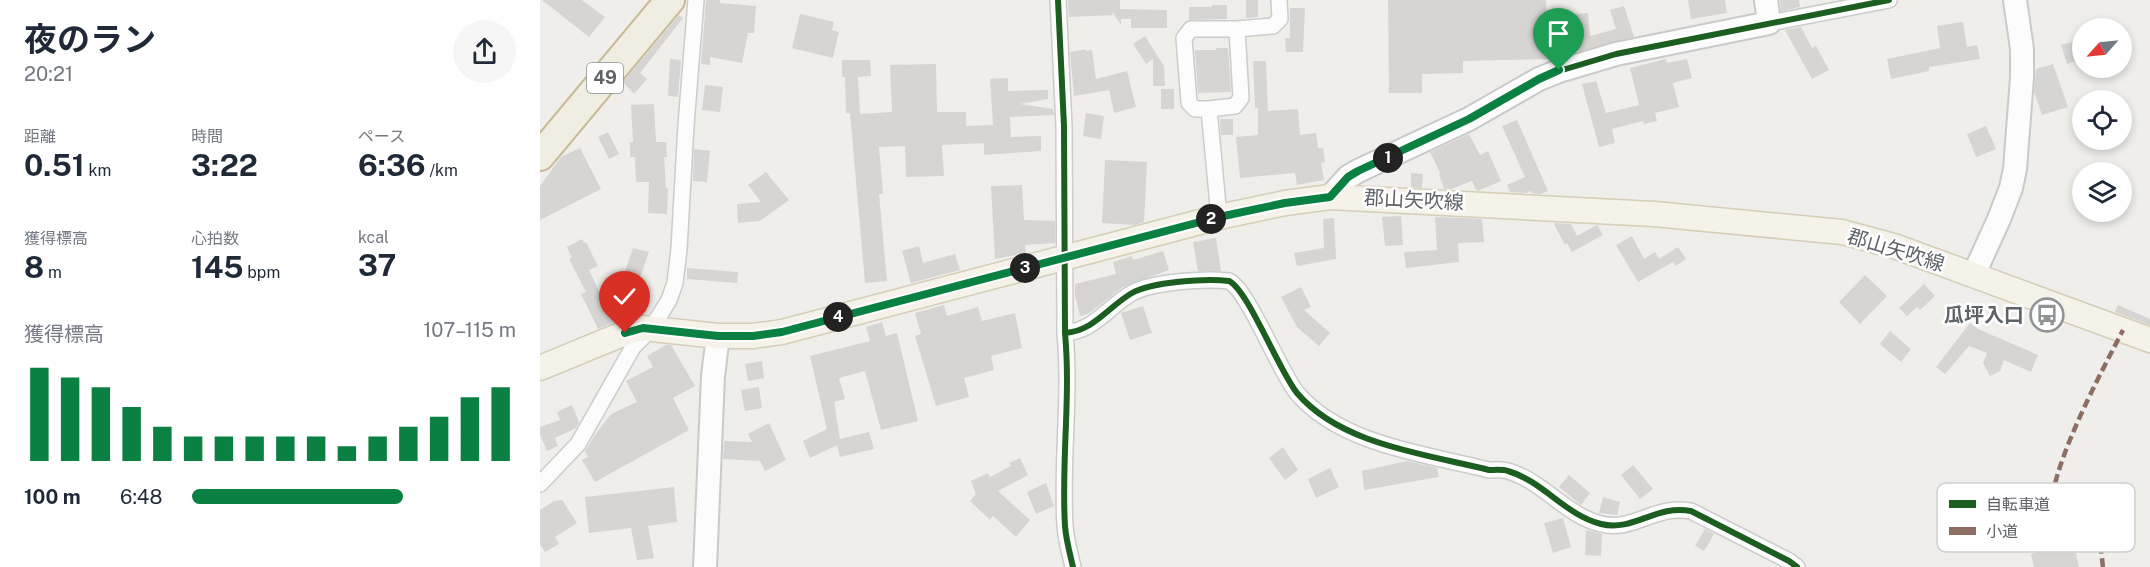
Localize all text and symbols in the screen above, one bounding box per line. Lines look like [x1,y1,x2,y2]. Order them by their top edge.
pin [1533,8,1584,70]
icon: arrive [1542,17,1575,50]
north arrow [2072,18,2132,78]
map controls [2072,18,2132,222]
text: 夜のラン [24,20,156,58]
button: share [453,20,516,83]
text: 20:21 [24,62,73,86]
road number: 49 [587,63,623,93]
button: locate [2072,90,2132,150]
text: 距離 [24,127,56,146]
text: 時間 [191,127,223,146]
text: ペース [358,127,405,146]
pin: 1 [1373,143,1403,173]
text: 0.51 [24,147,85,183]
text: 3:22 [191,147,258,183]
text: 6:36 [358,147,426,183]
text: 1 [1385,148,1391,167]
text: km [85,161,111,180]
text: /km [426,161,458,180]
button: layers [2072,162,2132,222]
street label: 郡山矢吹線 [1363,185,1465,215]
pin: 2 [1196,204,1226,234]
text: 2 [1206,209,1216,228]
street label: 郡山矢吹線 [1845,224,1947,276]
text: kcal [358,228,389,247]
text: 獲得標高 [24,229,88,248]
text: 心拍数 [191,229,239,248]
text: 37 [358,247,396,283]
text: 8 [24,249,44,285]
text: 145 [191,249,243,285]
pin: 3 [1010,253,1040,283]
text: 3 [1020,258,1030,277]
text: m [44,263,62,282]
text: bpm [243,263,280,282]
pin [599,271,650,333]
icon: check [608,280,641,313]
bus stop icon: 瓜坪入口 [2029,297,2065,333]
pin: 4 [823,302,853,332]
place label: 瓜坪入口 [1944,303,2024,327]
text: 4 [833,307,843,326]
text: 107–115 m [423,318,516,342]
text: 獲得標高 [24,322,104,346]
legend [1937,483,2135,552]
text: 100 m [24,485,81,509]
text: 6:48 [120,485,162,509]
text: 自転車道 [1986,495,2050,514]
text: 小道 [1986,522,2018,541]

